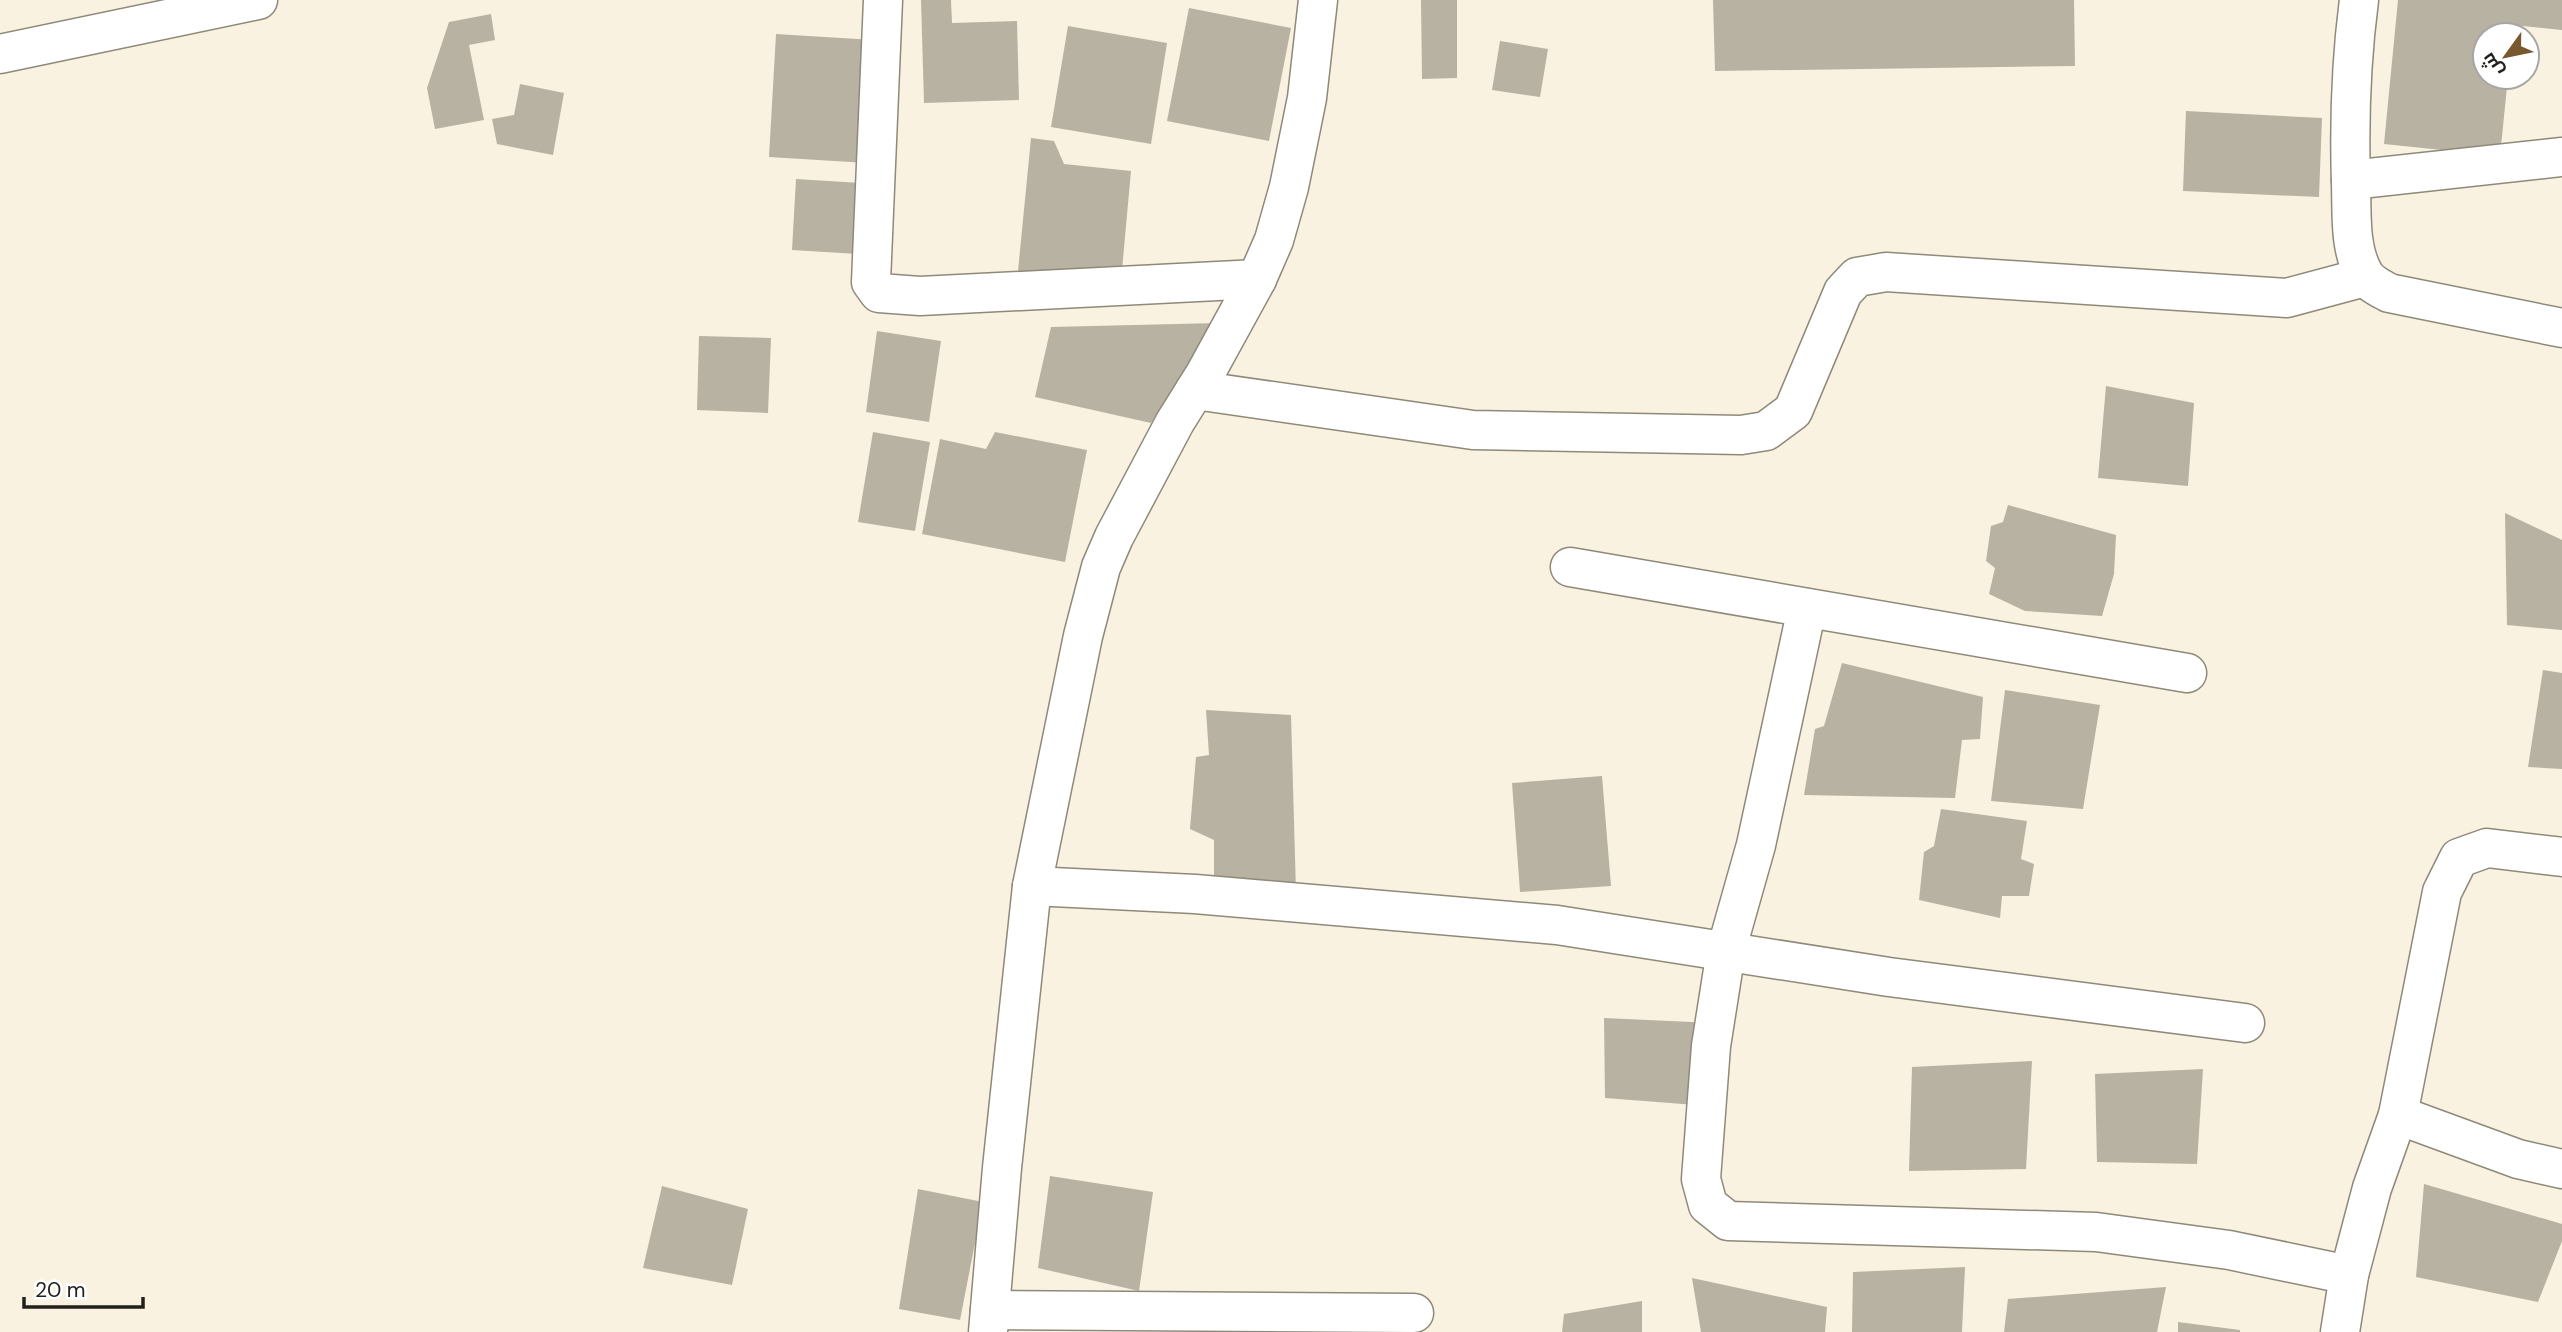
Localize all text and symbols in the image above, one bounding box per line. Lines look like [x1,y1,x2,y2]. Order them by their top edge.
north arrow [2471,21,2541,91]
text: ش [2475,48,2509,82]
scale bar [24,1266,144,1310]
text: 20 m [35,1276,86,1304]

